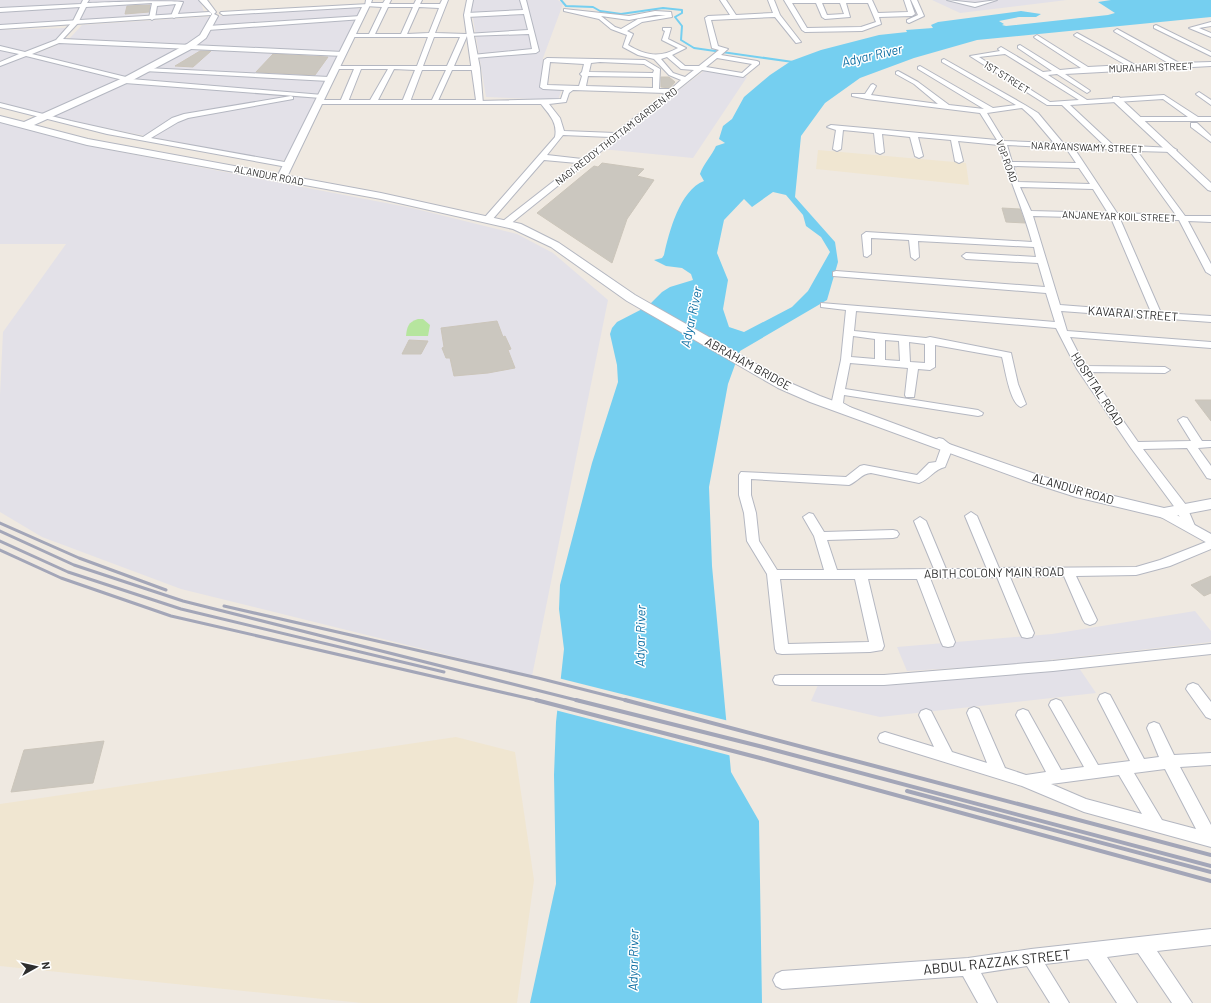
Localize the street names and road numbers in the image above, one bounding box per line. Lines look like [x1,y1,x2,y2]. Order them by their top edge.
street label: 1ST STREET [982,58,1033,96]
street label: MURAHARI STREET [1108,60,1194,74]
street label: NAGI REDDY THOTTAM GARDEN RD [553,85,679,187]
street label: VGP ROAD [994,138,1020,184]
street label: NARAYANSWAMY STREET [1031,139,1144,155]
street label: ALANDUR ROAD [233,162,305,188]
street label: ANJANEYAR KOIL STREET [1062,208,1176,224]
street label: KAVARAI STREET [1087,303,1179,323]
street label: ABRAHAM BRIDGE [703,334,794,393]
street label: HOSPITAL ROAD [1069,349,1127,428]
street label: ALANDUR ROAD [1031,470,1116,506]
street label: ABITH COLONY MAIN ROAD [924,564,1064,580]
street label: ABDUL RAZZAK STREET [922,945,1072,978]

